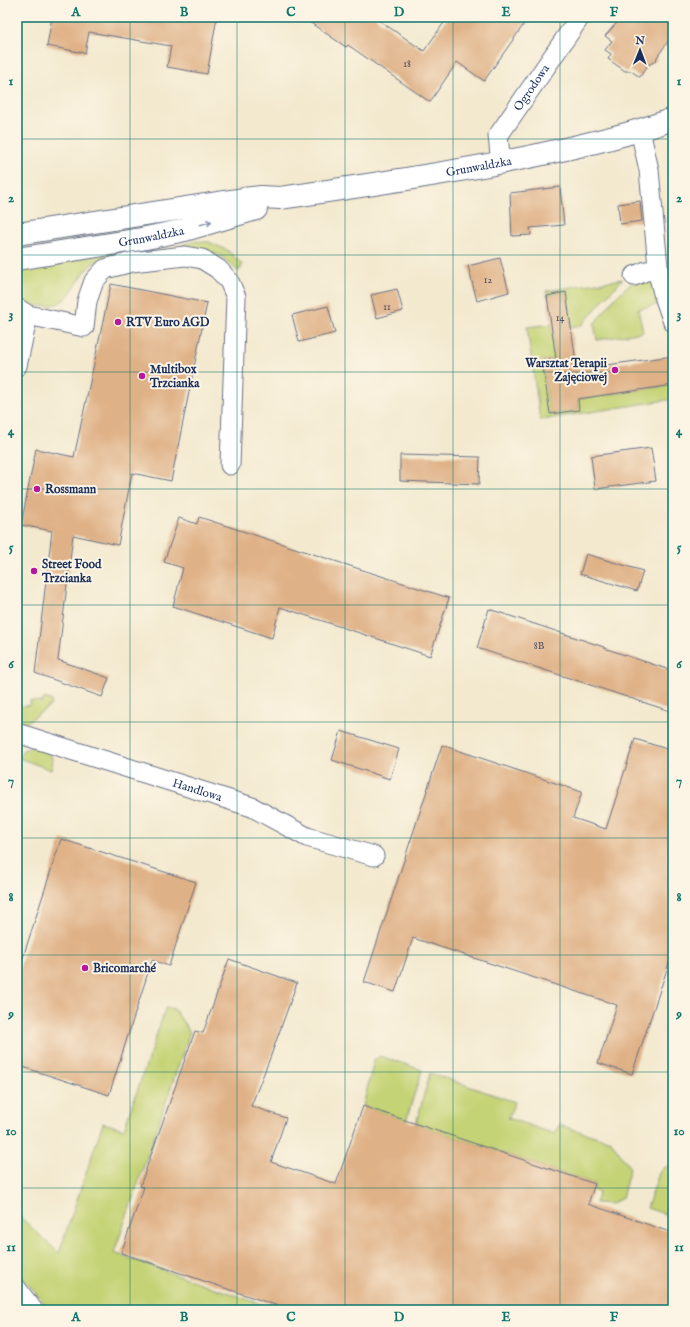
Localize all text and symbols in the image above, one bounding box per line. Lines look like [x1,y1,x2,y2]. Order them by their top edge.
text: A [71,4,82,21]
text: B [180,4,189,21]
text: C [286,4,296,21]
text: D [394,4,405,21]
text: E [501,4,511,21]
text: F [610,4,619,21]
north arrow [620,30,660,70]
text: N [634,34,646,48]
house number: 18 [403,58,411,71]
street label: Ogrodowa [511,61,554,114]
text: 1 [9,73,14,90]
text: 1 [677,73,682,90]
street label: Grunwaldzka [445,153,514,180]
text: 2 [8,190,14,207]
text: 2 [676,190,682,207]
one-way arrow [200,219,213,226]
street label: Grunwaldzka [117,223,186,251]
house number: 12 [484,274,493,287]
house number: 11 [383,301,391,314]
text: 3 [9,306,14,323]
text: 3 [677,306,682,323]
house number: 14 [556,312,564,325]
place label: RTV Euro AGD [126,315,210,330]
marker: RTV Euro AGD [113,317,123,327]
place label: Warsztat Terapii Zajęciowej [524,356,608,386]
place label: Multibox Trzcianka [149,362,200,391]
marker: Warsztat Terapii Zajęciowej [610,365,620,375]
marker: Multibox Trzcianka [137,371,147,381]
text: 4 [8,423,15,440]
text: 4 [676,423,683,440]
place label: Rossmann [45,482,97,497]
marker: Rossmann [32,484,42,494]
text: 5 [9,539,14,556]
text: 5 [677,539,682,556]
place label: Street Food Trzcianka [41,557,102,586]
marker: Street Food Trzcianka [29,566,39,576]
house number: 8B [534,640,545,653]
text: 6 [8,656,14,673]
text: 6 [676,656,682,673]
text: 7 [8,773,14,790]
text: 7 [676,773,682,790]
street label: Handlowa [171,775,224,805]
text: 8 [8,889,14,906]
text: 8 [676,889,682,906]
place label: Bricomarché [93,961,156,976]
marker: Bricomarché [80,963,90,973]
text: 9 [7,1006,14,1023]
text: 9 [675,1006,682,1023]
text: 10 [5,1123,17,1140]
text: 10 [673,1123,685,1140]
text: 11 [6,1239,16,1256]
text: 11 [674,1239,684,1256]
text: A [71,1309,82,1326]
text: B [180,1309,189,1326]
text: C [286,1309,296,1326]
text: D [394,1309,405,1326]
text: E [501,1309,511,1326]
text: F [610,1309,619,1326]

